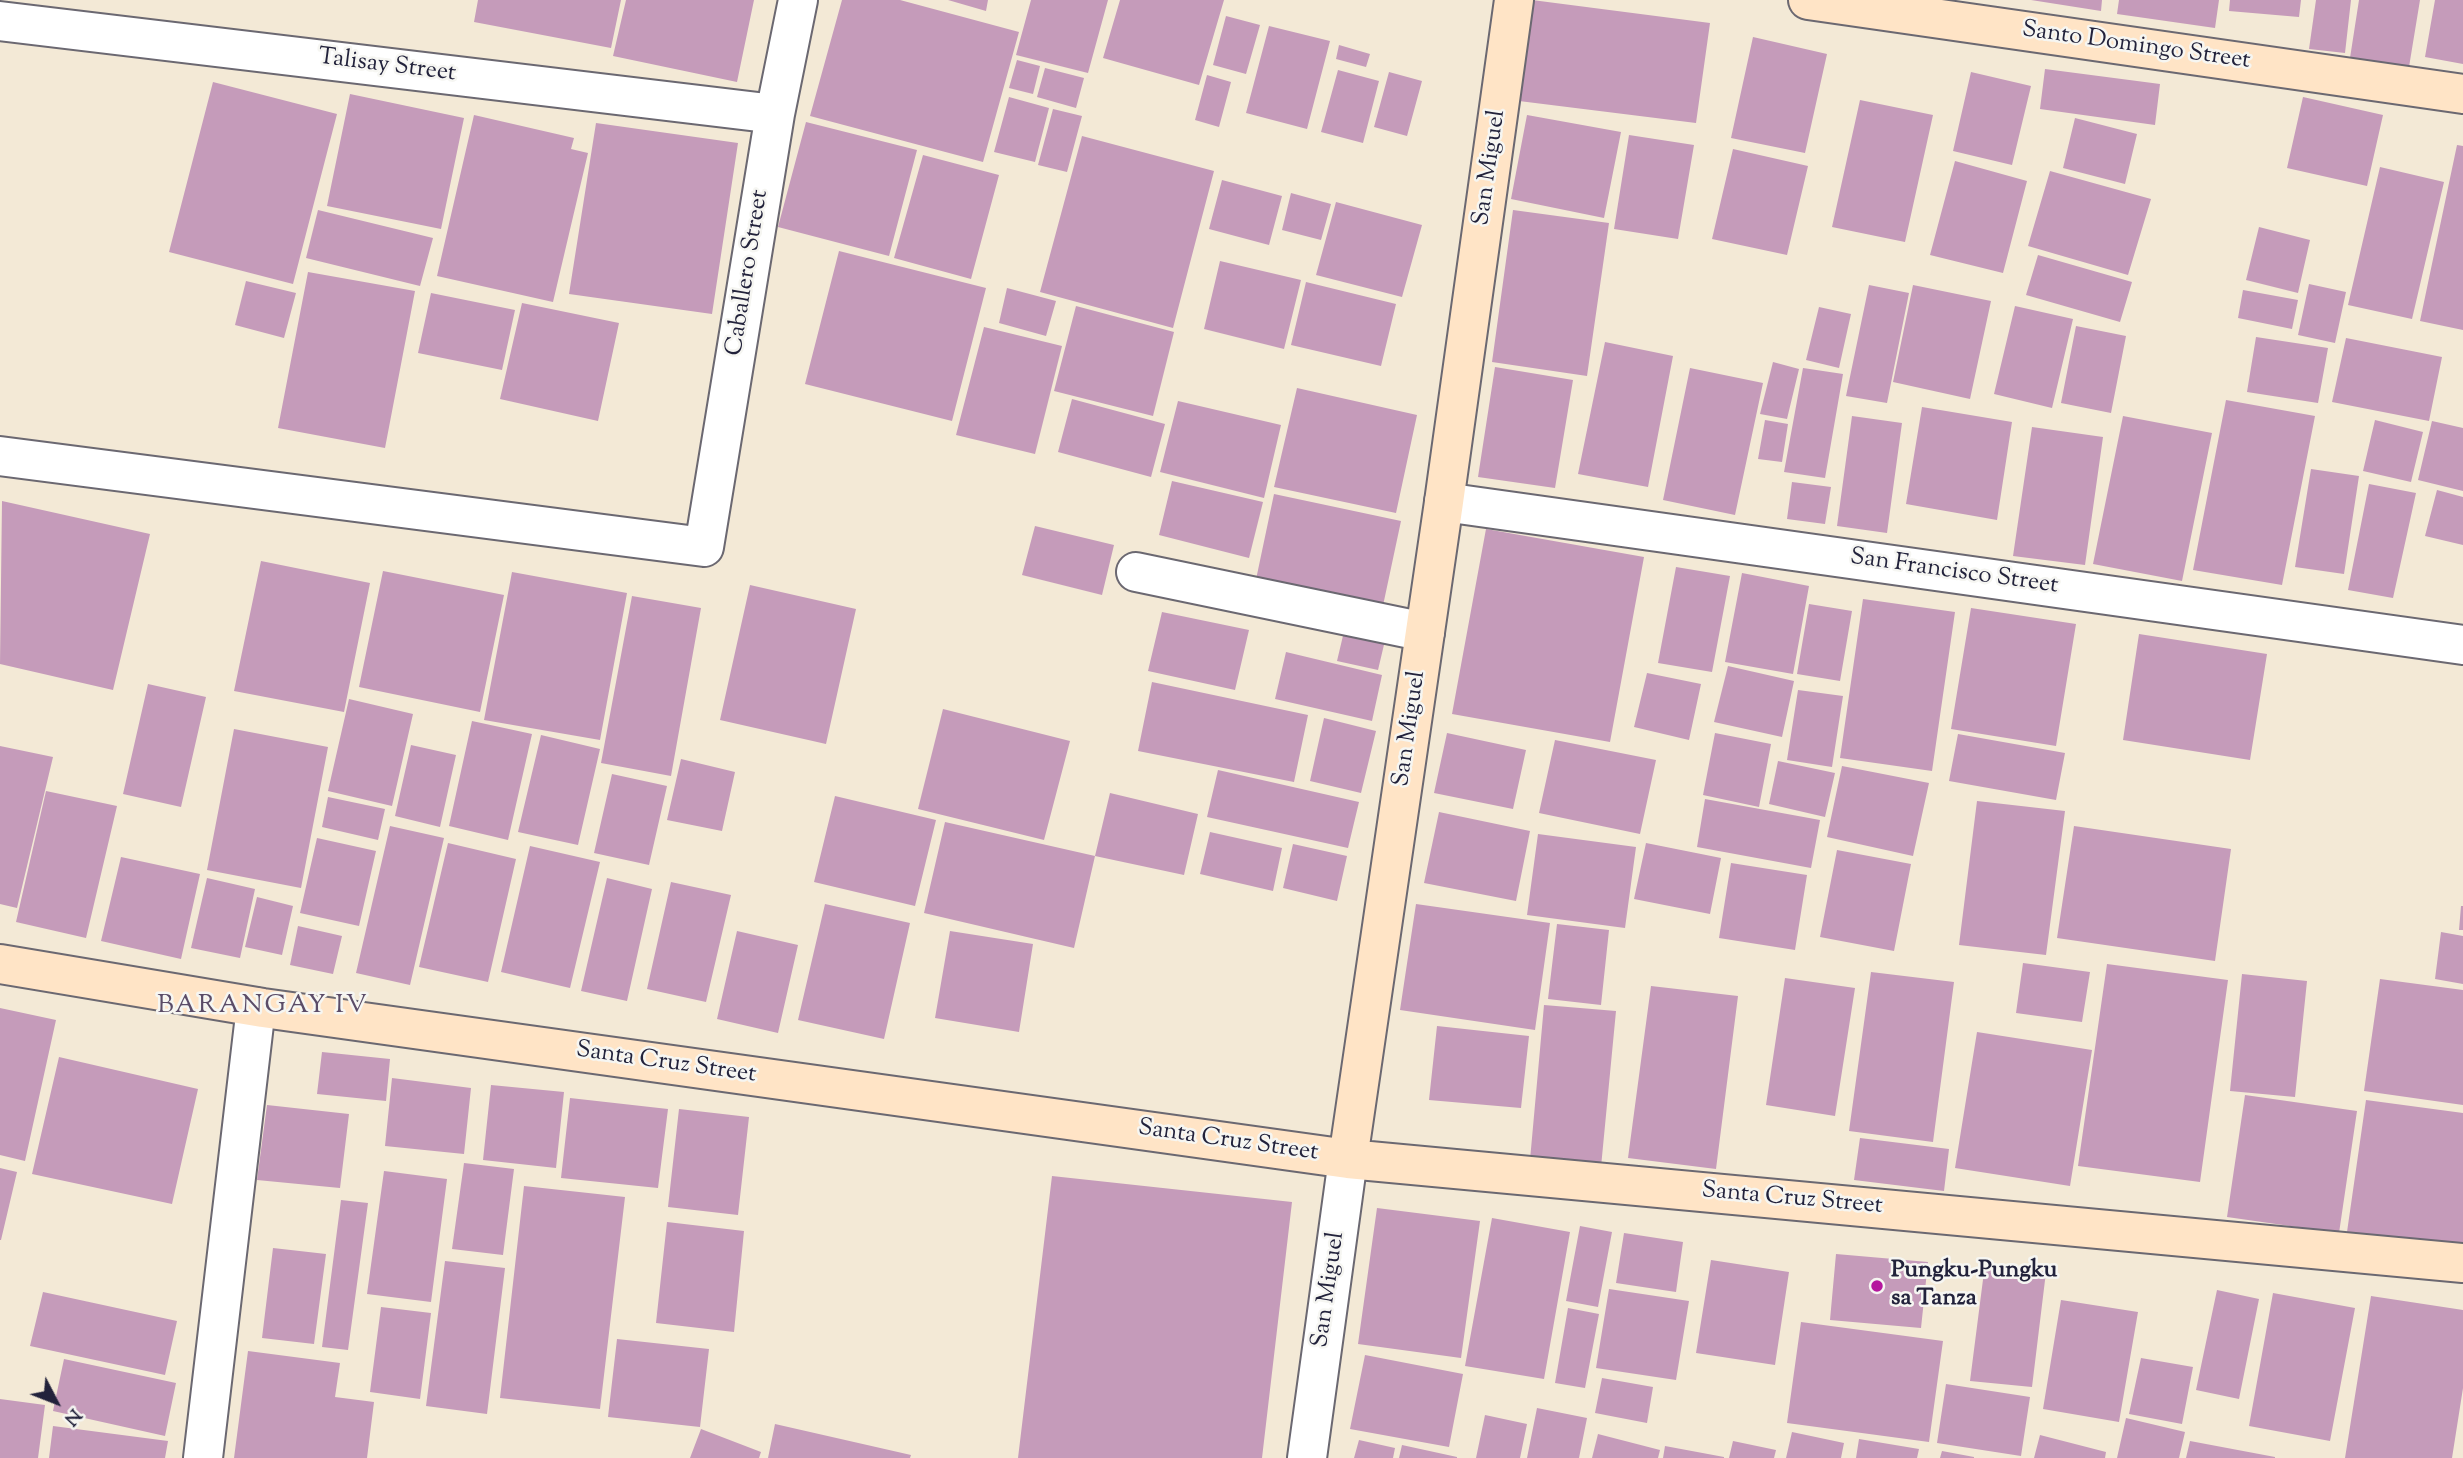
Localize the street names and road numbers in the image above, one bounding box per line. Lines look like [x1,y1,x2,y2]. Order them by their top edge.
street label: Santo Domingo Street [2020,17,2252,77]
street label: Talisay Street [316,44,458,90]
street label: San Miguel [1469,108,1513,228]
street label: Caballero Street [722,188,776,358]
street label: San Francisco Street [1848,544,2060,602]
street label: San Miguel [1389,669,1433,789]
street label: Santa Cruz Street [574,1037,758,1091]
street label: Santa Cruz Street [1136,1115,1320,1169]
street label: Santa Cruz Street [1700,1178,1884,1222]
street label: San Miguel [1308,1230,1352,1350]

